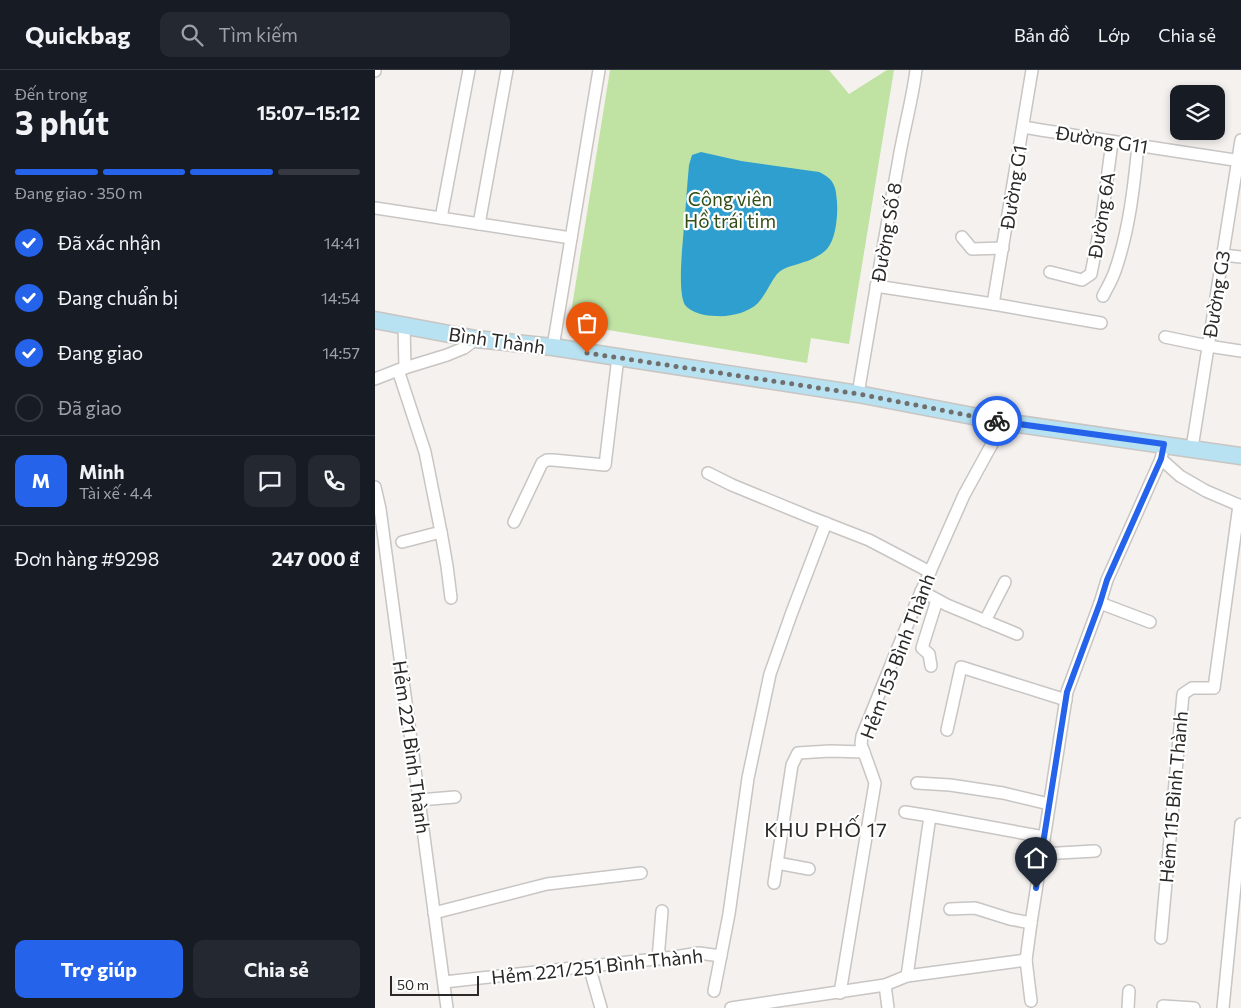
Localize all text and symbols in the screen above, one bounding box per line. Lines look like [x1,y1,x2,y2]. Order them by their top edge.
search box [160,12,510,57]
text: Quickbag [25,20,130,49]
icon: search [178,21,206,49]
text: Tìm kiếm [218,23,298,46]
text: Bản đồ [1014,24,1070,46]
text: Lớp [1098,24,1130,46]
text: Chia sẻ [1158,24,1216,46]
text: Đến trong [15,84,88,103]
map controls [1170,85,1225,140]
button: layers [1170,85,1225,140]
text: 15:07–15:12 [257,101,360,124]
text: 3 phút [15,102,109,142]
street label: Đường G11 [1053,120,1150,158]
street label: Đường G1 [995,143,1031,232]
street label: Đường 6A [1083,170,1119,261]
street label: Đường Số 8 [866,180,906,284]
text: Đang giao · 350 m [15,183,142,202]
park label: Công viên Hồ trái tim [684,187,776,232]
icon: check [15,229,43,257]
text: Đã xác nhận [58,231,161,254]
text: 14:41 [324,233,360,252]
street label: Đường G3 [1198,249,1234,340]
icon: check [15,284,43,312]
text: Đang chuẩn bị [58,286,178,309]
text: 14:54 [321,288,360,307]
pin [566,302,608,353]
icon: bag [573,309,601,337]
street label: Bình Thành [447,322,547,358]
icon: check [15,339,43,367]
text: Đang giao [58,341,143,364]
text: 14:57 [322,343,360,362]
text: Đã giao [58,396,122,419]
courier [972,396,1022,446]
icon: bike [983,407,1011,435]
button: chat [244,455,296,507]
button: phone [308,455,360,507]
text: Minh [79,460,125,483]
text: M [32,469,50,492]
text: Tài xế · 4.4 [79,483,152,502]
text: Đơn hàng #9298 [15,547,159,570]
text: 247 000 ₫ [272,547,360,570]
street label: Hẻm 153 Bình Thành [855,570,939,742]
street label: Hẻm 221 Bình Thành [388,659,436,835]
street label: Hẻm 115 Bình Thành [1154,710,1192,884]
district label: KHU PHỐ 17 [764,815,888,841]
pin [1015,837,1057,888]
icon: home [1022,844,1050,872]
button: Trợ giúp [15,940,183,998]
button: Chia sẻ [193,940,360,998]
street label: Hẻm 221/251 Bình Thành [490,943,704,989]
scale bar [390,973,479,996]
text: 50 m [397,976,429,993]

